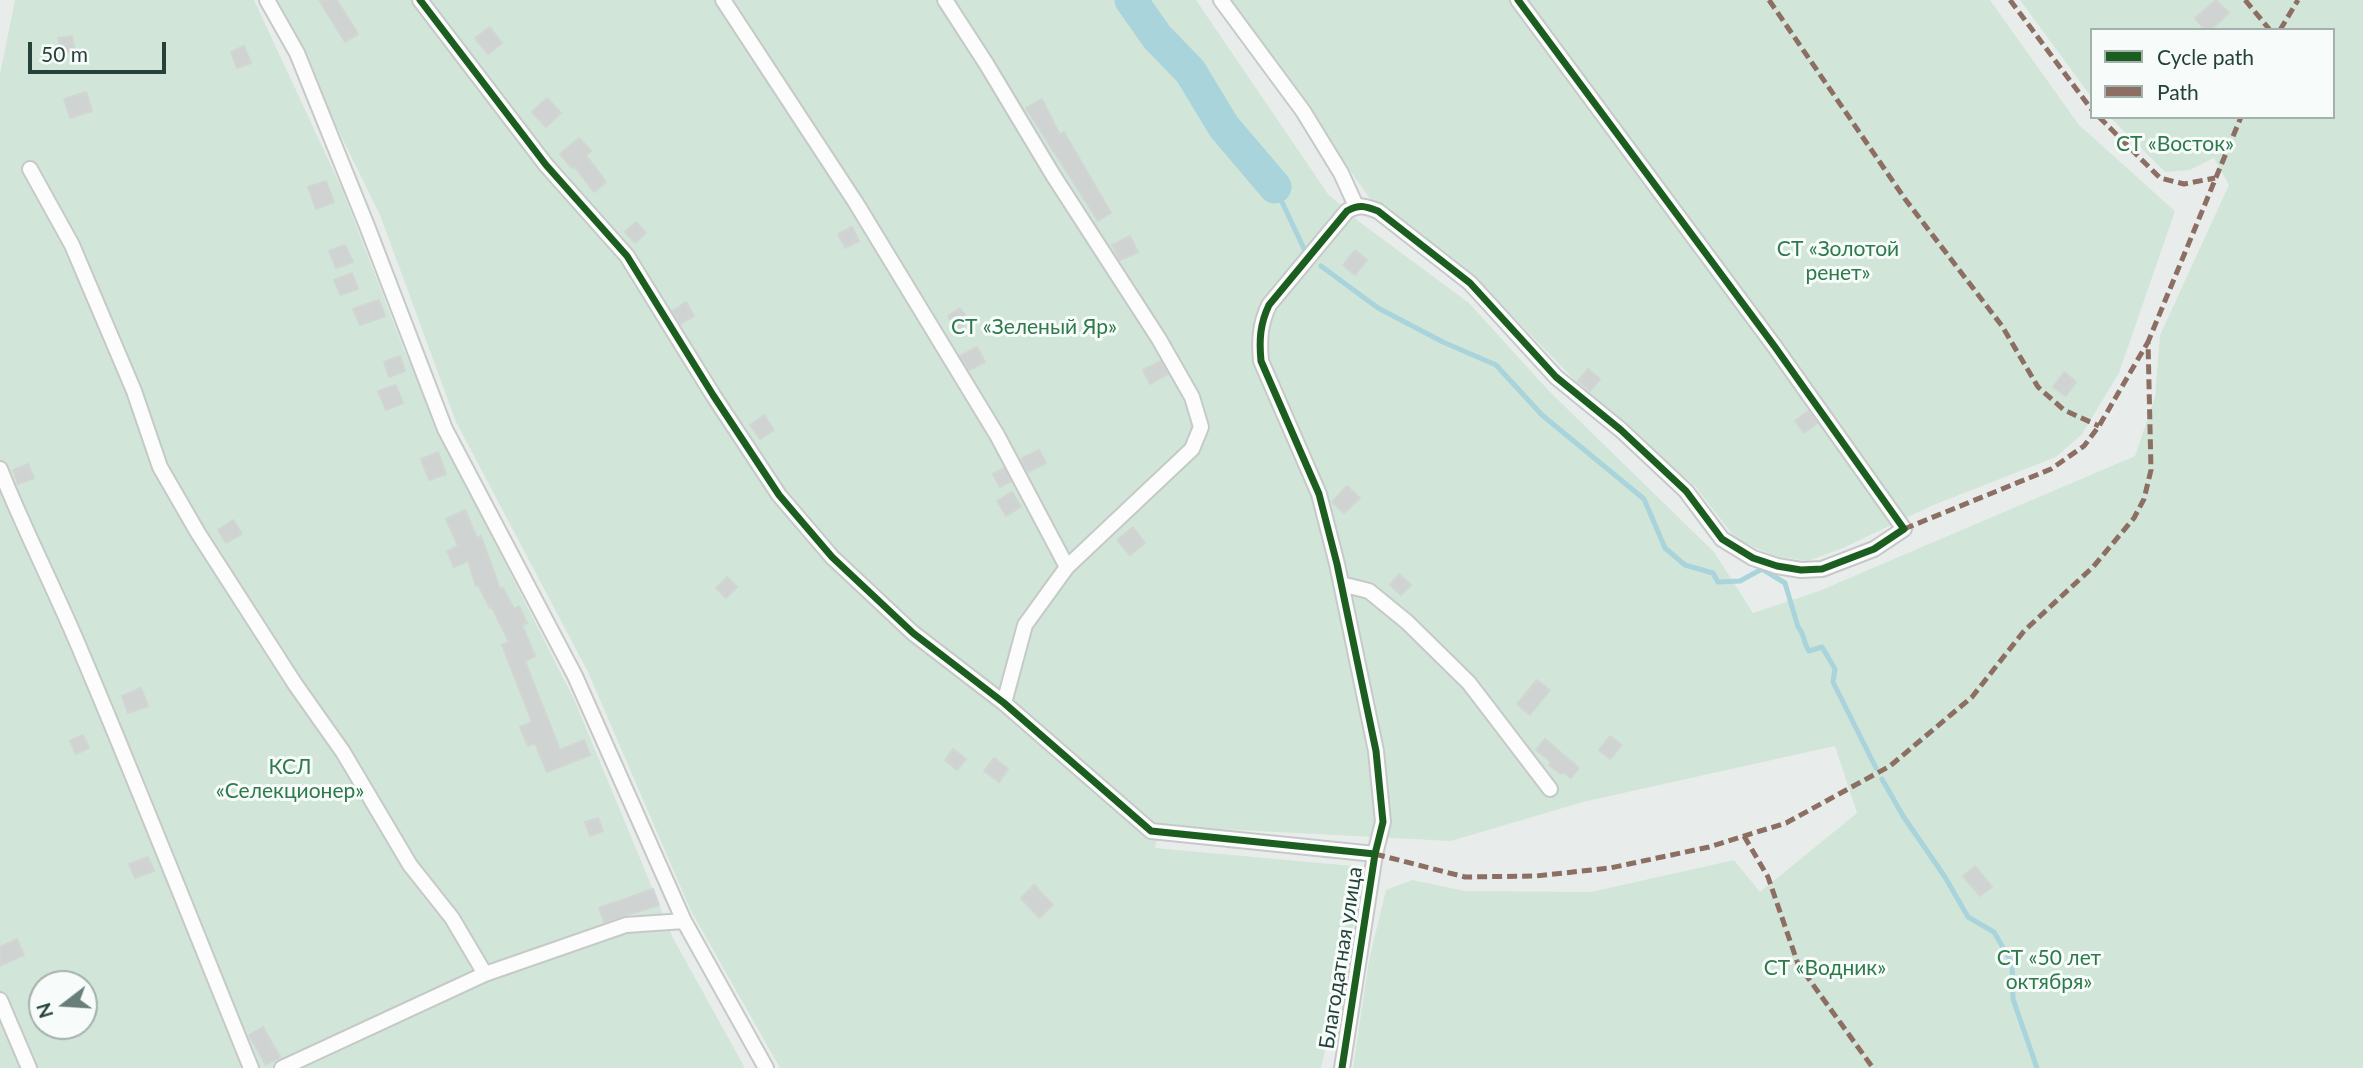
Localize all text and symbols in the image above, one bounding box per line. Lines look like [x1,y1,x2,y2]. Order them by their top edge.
scale bar [32,28,170,72]
legend [2090,28,2335,119]
text: 50 m [41,41,88,66]
text: Cycle path [2157,44,2254,69]
text: Path [2157,79,2199,104]
park label: СТ «Восток» [2116,131,2234,157]
park label: СТ «Золотой ренет» [1777,236,1899,286]
park label: СТ «Зеленый Яр» [951,314,1117,340]
park label: КСЛ «Селекционер» [216,754,364,804]
street label: Благодатная улица [1314,865,1368,1051]
park label: СТ «50 лет октября» [1997,945,2101,995]
park label: СТ «Водник» [1764,955,1886,981]
north arrow [28,970,98,1040]
text: N [31,1000,57,1021]

